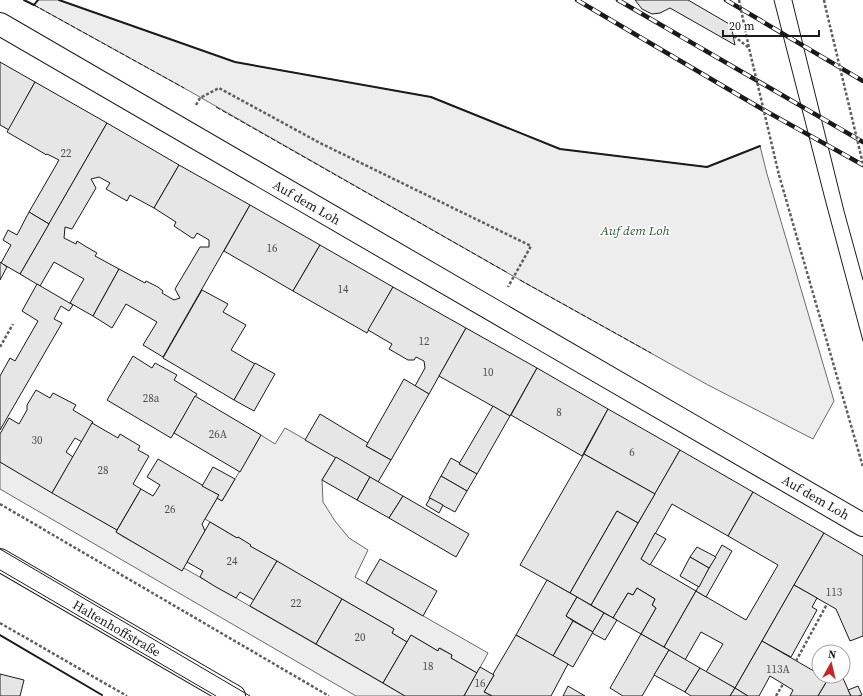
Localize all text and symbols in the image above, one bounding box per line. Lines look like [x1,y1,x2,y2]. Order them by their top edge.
scale bar [723,12,819,38]
text: 20 m [729,18,755,34]
house number: 22 [61,146,72,161]
street label: Auf dem Loh [270,176,344,229]
park label: Auf dem Loh [600,222,669,239]
house number: 16 [267,241,278,256]
house number: 14 [338,282,349,297]
house number: 12 [419,334,430,349]
house number: 10 [483,365,494,380]
house number: 28a [143,391,160,406]
house number: 8 [556,405,562,420]
house number: 26A [209,427,228,442]
house number: 30 [32,433,43,448]
house number: 6 [629,445,635,460]
house number: 28 [98,463,109,478]
street label: Auf dem Loh [779,471,853,524]
house number: 26 [165,502,176,517]
house number: 24 [227,554,238,569]
house number: 113 [826,585,843,600]
street label: Haltenhoffstraße [70,596,164,661]
house number: 22 [291,596,302,611]
house number: 20 [355,630,366,645]
north arrow [811,644,851,684]
text: N [827,647,837,663]
house number: 18 [423,659,434,674]
house number: 113A [766,662,791,677]
house number: 16 [475,676,486,691]

